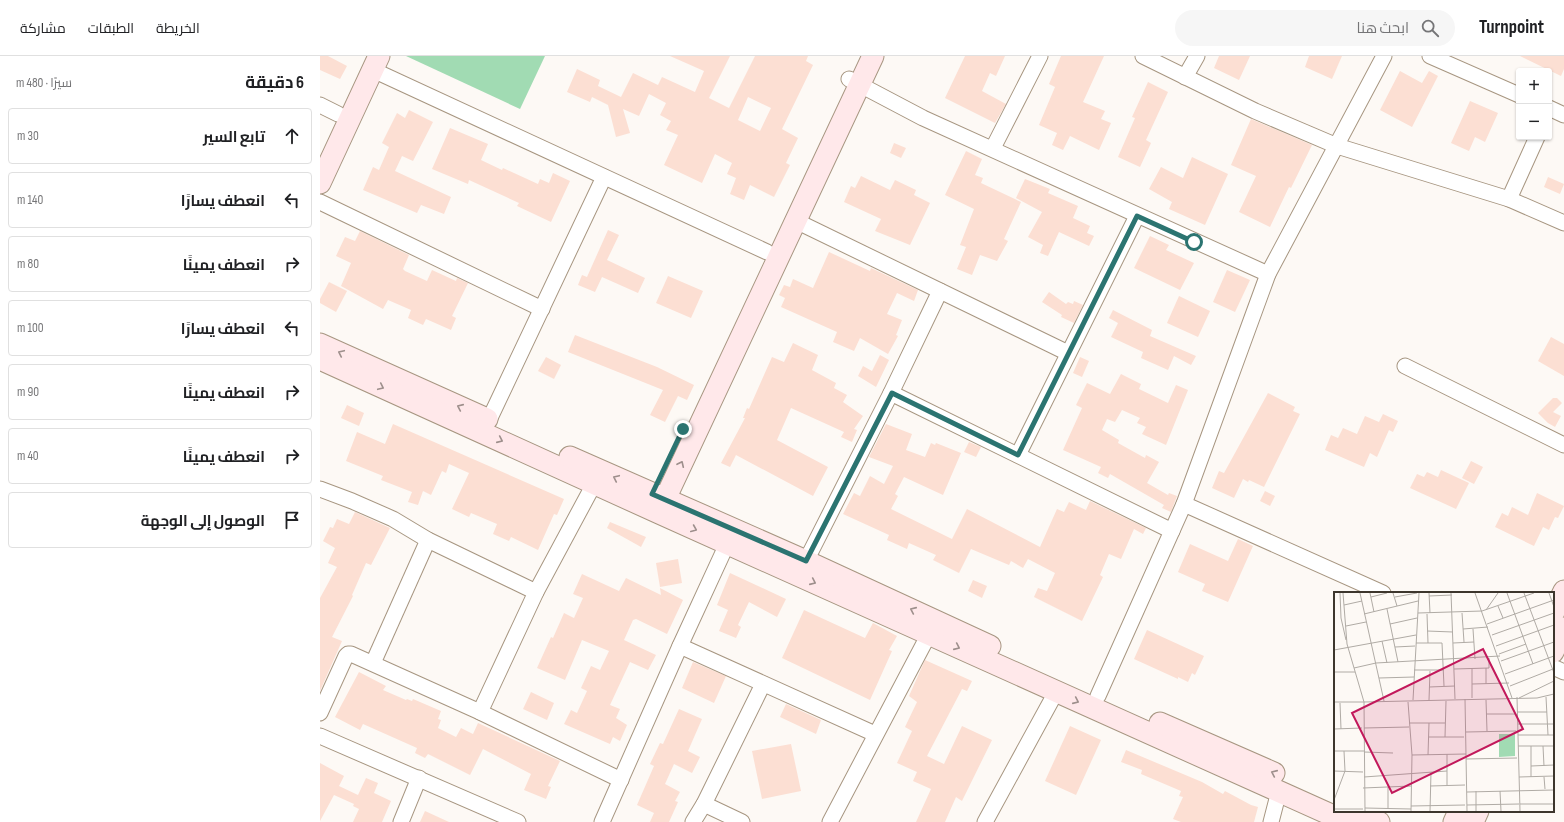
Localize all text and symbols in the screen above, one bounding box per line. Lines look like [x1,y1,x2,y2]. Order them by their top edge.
search box [1175,10,1455,46]
text: Turnpoint [1479,16,1544,39]
icon: search [1419,17,1441,39]
text: ابحث هنا [1356,19,1409,38]
text: مشاركة [20,20,66,37]
text: الطبقات [88,20,134,37]
text: الخريطة [156,20,200,37]
map controls [1516,68,1552,140]
button: + [1516,68,1552,104]
text: 6 دقيقة [245,73,304,93]
text: سيرًا · 480 m [16,75,72,91]
button: − [1516,104,1552,140]
icon: ahead [281,125,303,147]
text: 30 m [17,128,39,144]
text: تابع السير [203,128,265,147]
icon: left [281,189,303,211]
text: 140 m [17,192,43,208]
text: انعطف يسارًا [181,192,265,211]
route start [1185,233,1203,251]
icon: right [281,253,303,275]
text: 80 m [17,256,39,272]
text: انعطف يمينًا [183,256,265,275]
icon: left [281,317,303,339]
text: 100 m [17,320,44,336]
text: انعطف يسارًا [181,320,265,339]
one-way arrow [338,350,345,358]
icon: right [281,381,303,403]
one-way arrow [376,382,384,390]
text: 90 m [17,384,39,400]
text: انعطف يمينًا [183,384,265,403]
one-way arrow [456,404,464,412]
route end [674,420,692,438]
one-way arrow [495,435,503,443]
icon: right [281,445,303,467]
text: 40 m [17,448,39,464]
text: انعطف يمينًا [183,448,265,467]
one-way arrow [676,461,684,469]
one-way arrow [613,475,621,483]
icon: arrive [281,509,303,531]
text: الوصول إلى الوجهة [141,512,265,531]
one-way arrow [690,524,698,532]
one-way arrow [809,577,817,585]
inset map [1334,592,1554,812]
one-way arrow [910,607,918,615]
one-way arrow [953,642,961,650]
one-way arrow [1071,696,1079,704]
one-way arrow [1271,770,1278,778]

